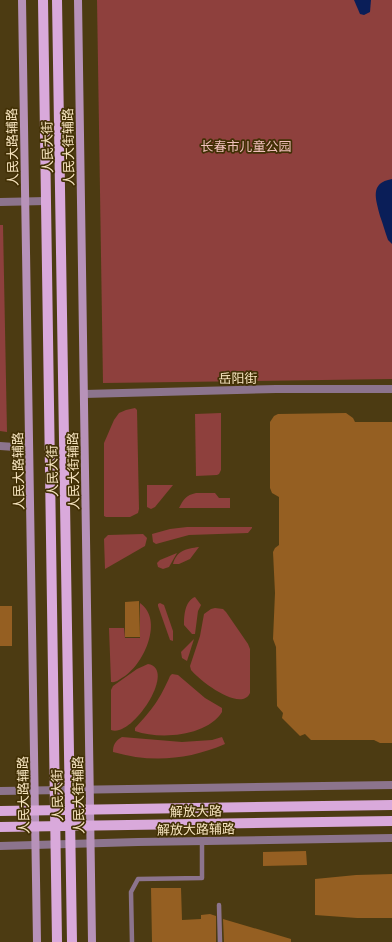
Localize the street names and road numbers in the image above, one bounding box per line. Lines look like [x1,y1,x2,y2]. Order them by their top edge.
street label: 人民大路辅路 [4,108,21,186]
street label: 人民大街辅路 [60,108,77,186]
street label: 人民大街 [40,121,55,173]
street label: 岳阳街 [218,371,258,386]
street label: 人民大路辅路 [10,432,27,510]
street label: 人民大街辅路 [65,432,82,510]
street label: 人民大街 [45,445,60,497]
street label: 人民大路辅路 [15,756,32,834]
street label: 人民大街辅路 [70,756,87,834]
street label: 人民大街 [50,769,65,821]
street label: 解放大路 [170,804,222,819]
street label: 解放大路辅路 [157,821,235,838]

